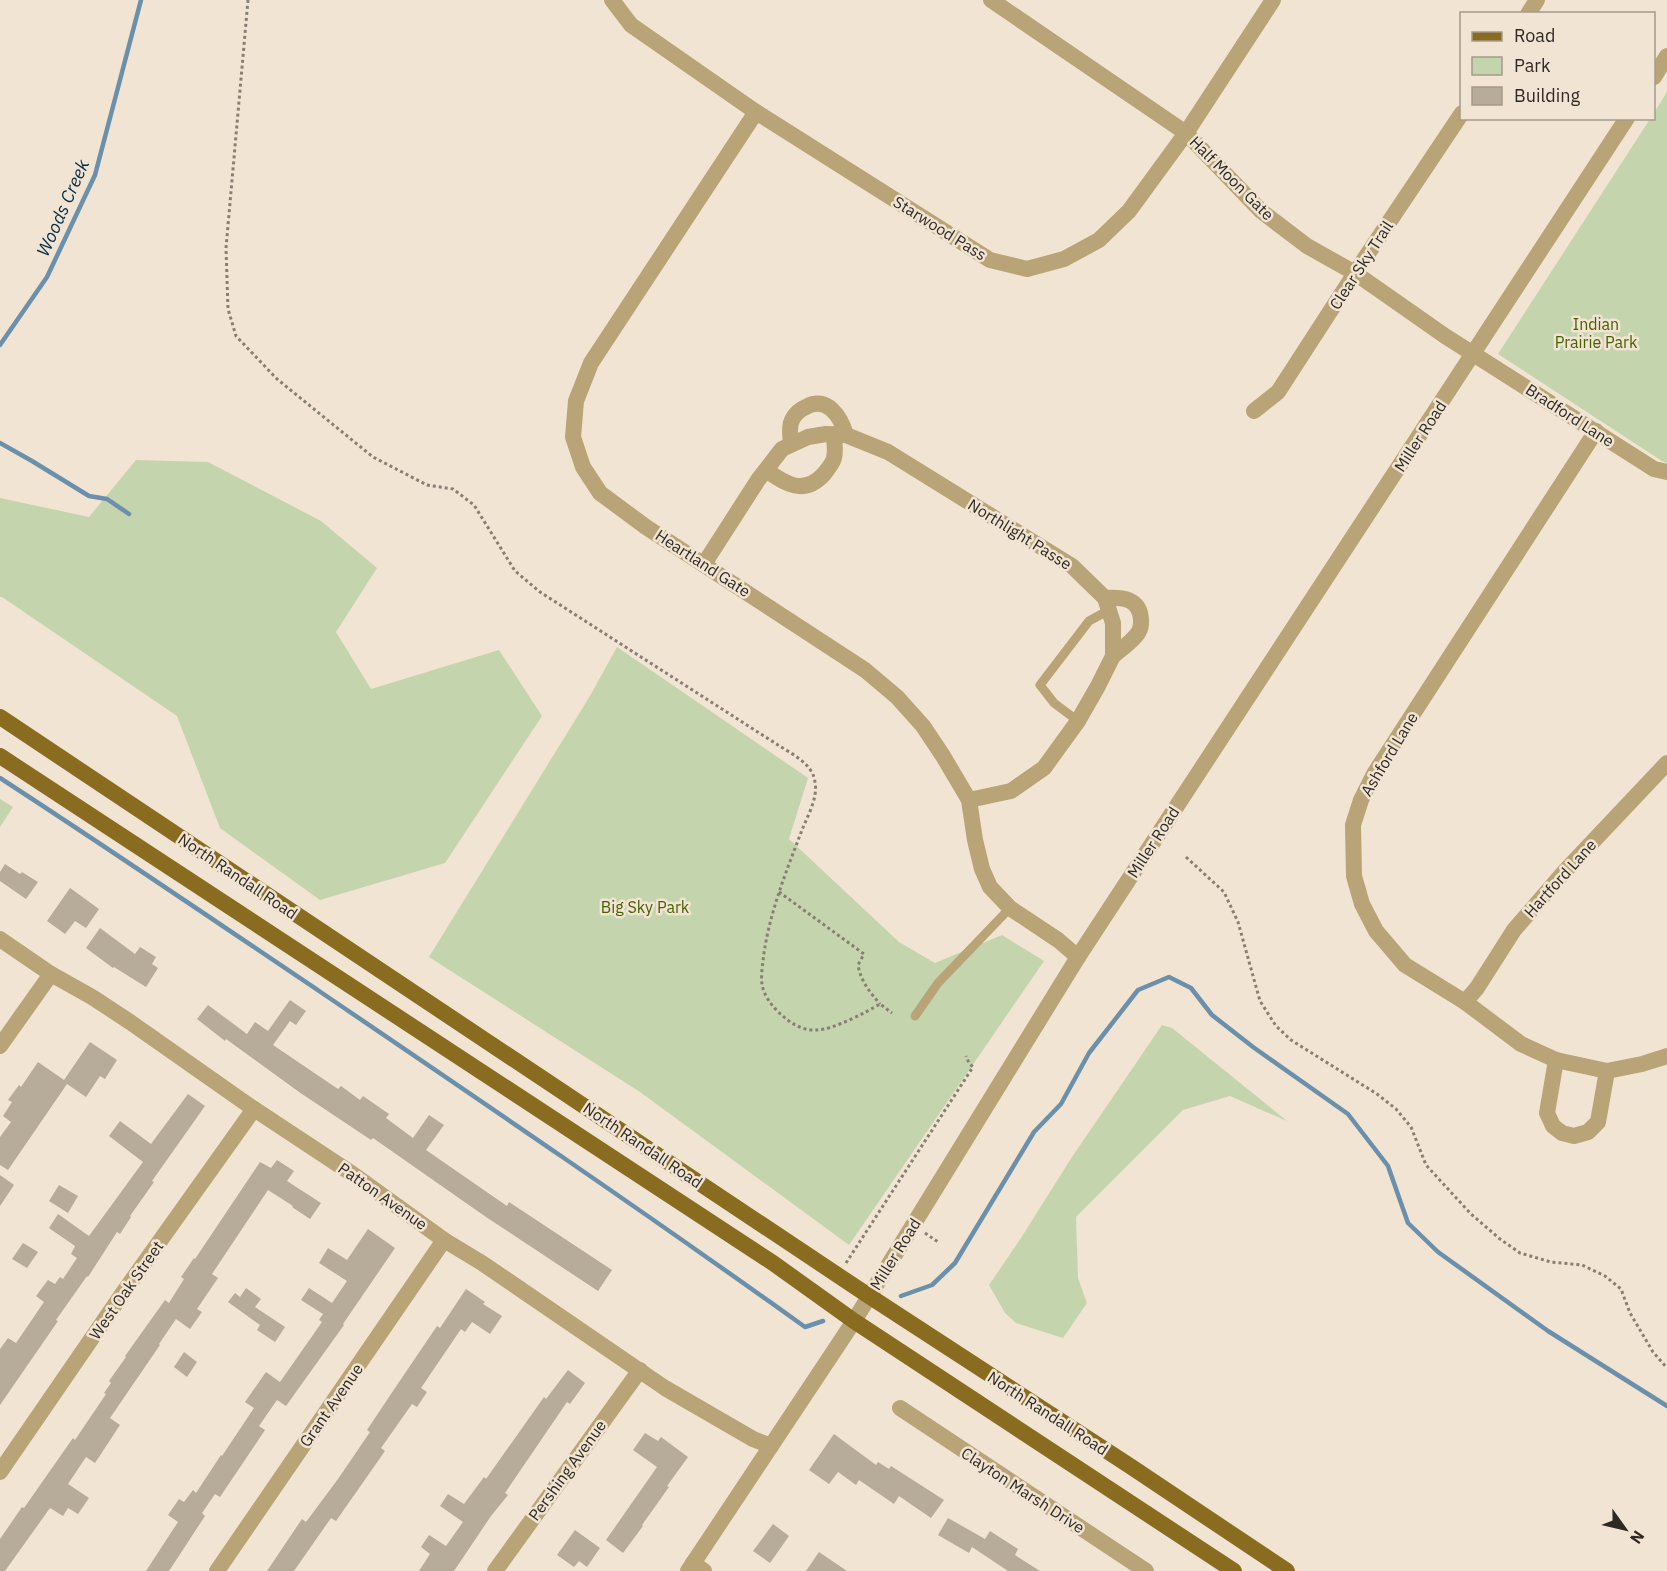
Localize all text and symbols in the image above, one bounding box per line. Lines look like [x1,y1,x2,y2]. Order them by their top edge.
legend [1460,12,1655,120]
text: Road [1514,24,1555,47]
text: Park [1514,54,1551,77]
text: Building [1514,84,1581,107]
street label: Half Moon Gate [1186,132,1278,224]
water label: Woods Creek [31,155,94,260]
street label: Starwood Pass [890,191,990,265]
street label: Clear Sky Trail [1325,217,1397,313]
park label: Indian Prairie Park [1555,314,1638,352]
street label: Bradford Lane [1522,379,1618,451]
street label: Miller Road [1390,397,1450,475]
street label: Northlight Passe [964,494,1076,574]
street label: Heartland Gate [652,525,754,601]
street label: Ashford Lane [1356,708,1422,800]
street label: Miller Road [1123,803,1183,881]
street label: North Randall Road [175,829,301,923]
street label: Hartford Lane [1520,835,1601,921]
park label: Big Sky Park [601,897,690,917]
street label: North Randall Road [580,1098,706,1192]
street label: Patton Avenue [335,1158,432,1234]
street label: Miller Road [865,1214,925,1294]
street label: West Oak Street [85,1237,167,1343]
street label: Grant Avenue [295,1359,367,1451]
street label: North Randall Road [984,1367,1112,1459]
street label: Pershing Avenue [524,1416,610,1524]
street label: Clayton Marsh Drive [957,1443,1089,1538]
north arrow [1595,1499,1655,1559]
text: N [1626,1527,1649,1548]

